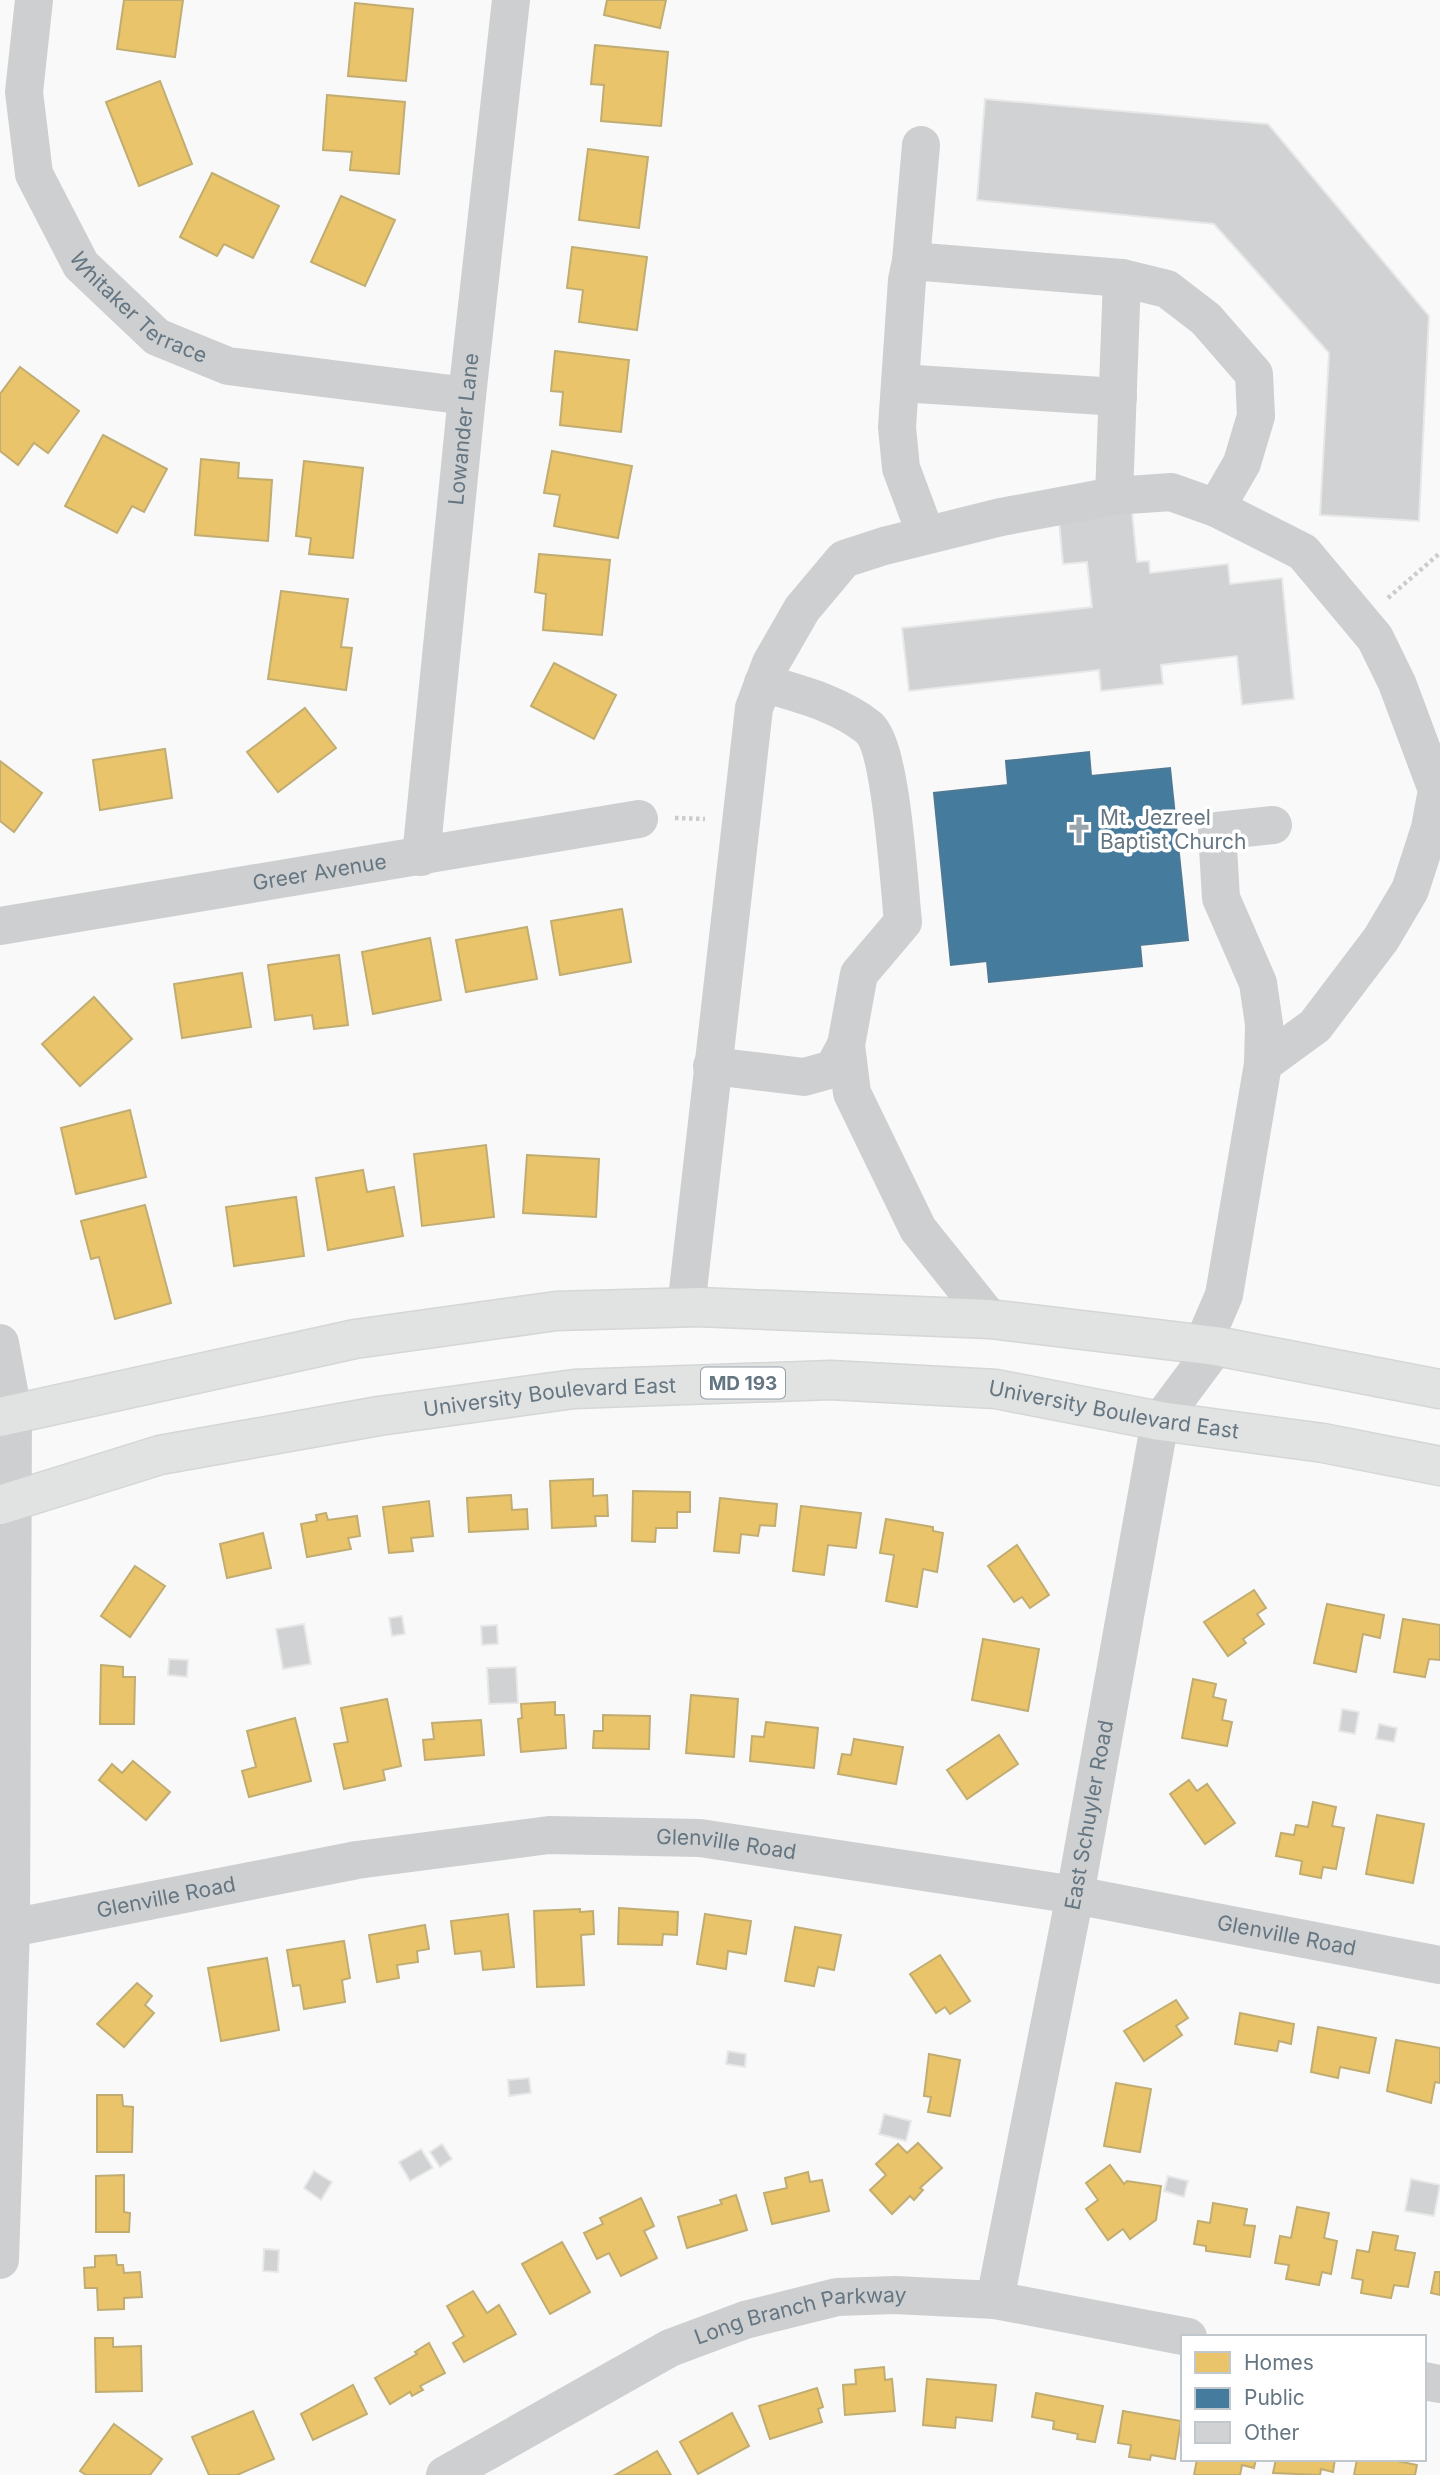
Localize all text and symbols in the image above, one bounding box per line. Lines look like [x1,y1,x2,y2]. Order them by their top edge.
street label: Whitaker Terrace [64,248,211,368]
street label: Lowander Lane [443,352,484,506]
place label: Mt. Jezreel Baptist Church [1100,805,1246,854]
church icon: Mt. Jezreel Baptist Church [1064,815,1094,845]
street label: Greer Avenue [251,848,388,896]
road number: MD 193 [701,1368,785,1399]
street label: University Boulevard East [422,1372,676,1422]
street label: University Boulevard East [987,1375,1241,1444]
street label: East Schuyler Road [1059,1718,1118,1912]
street label: Glenville Road [656,1824,798,1864]
street label: Glenville Road [94,1871,238,1923]
street label: Glenville Road [1215,1910,1358,1961]
street label: Long Branch Parkway [691,2282,907,2350]
legend [1181,2335,1426,2461]
text: Homes [1244,2350,1314,2375]
text: Public [1244,2385,1305,2410]
text: Other [1244,2420,1300,2445]

